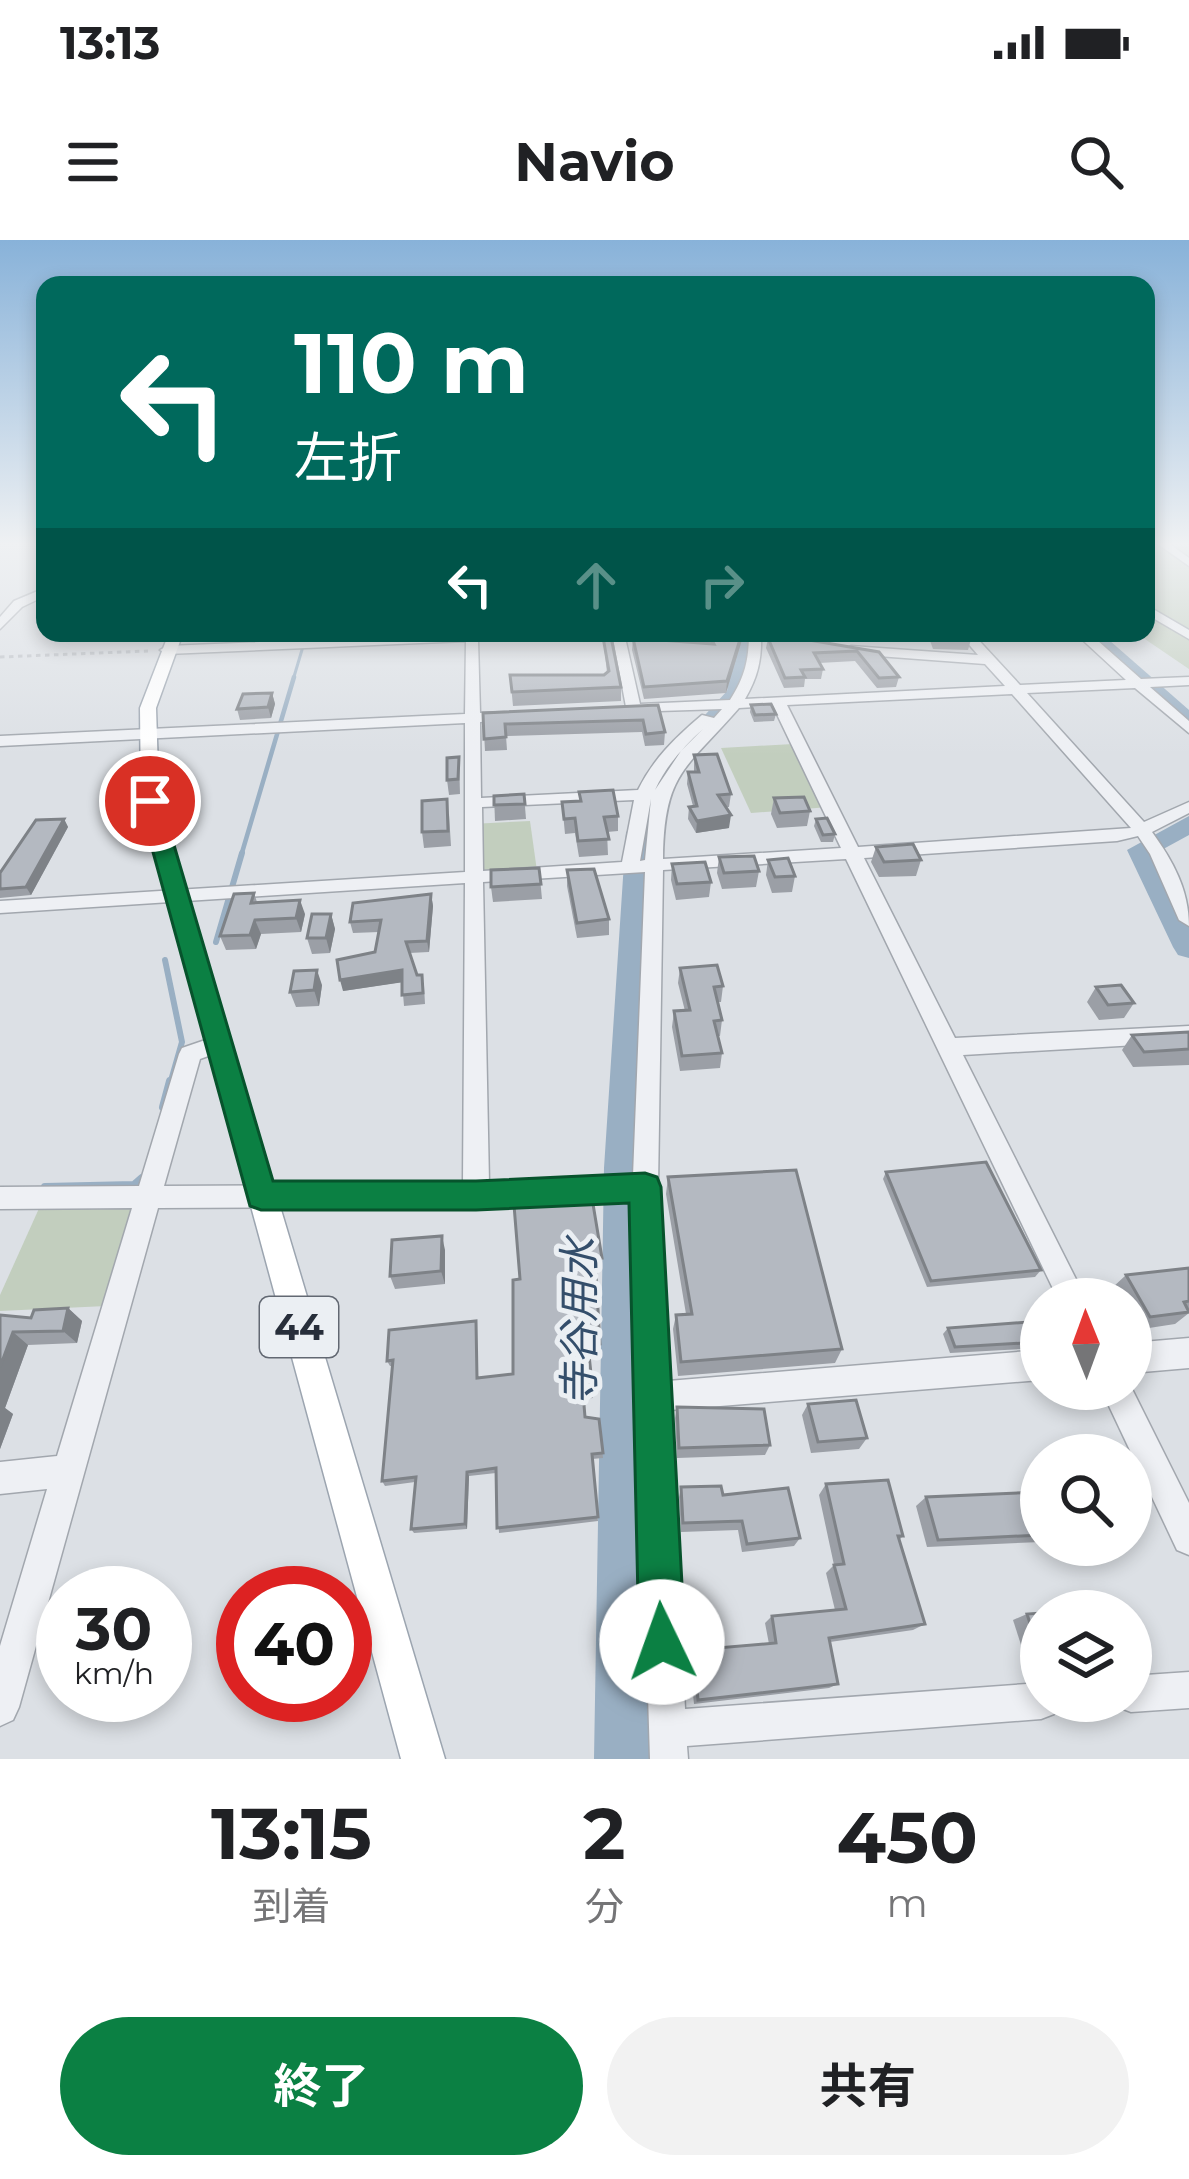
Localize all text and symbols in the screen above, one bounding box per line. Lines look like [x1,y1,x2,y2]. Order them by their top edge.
text: 13:13 [60,15,160,70]
icon: menu [60,129,126,195]
text: Navio [514,129,675,195]
icon: search [1063,129,1129,195]
text: 110 m [294,312,529,414]
icon: left [96,324,252,480]
text: 左折 [294,425,402,491]
icon: left [437,552,503,618]
icon: ahead [563,552,629,618]
icon: right [689,552,755,618]
pin [99,750,201,852]
icon: arrive [117,768,183,834]
water label: 寺谷用水 [553,1234,605,1406]
north arrow [1020,1278,1152,1410]
map controls [1020,1278,1152,1722]
road number: 44 [260,1297,338,1357]
button: search [1020,1434,1152,1566]
speed limit sign: 40 [216,1566,372,1722]
position arrow [599,1579,725,1705]
button: layers [1020,1590,1152,1722]
text: 30 [76,1592,152,1665]
text: km/h [74,1655,154,1692]
text: 13:15 [211,1789,372,1877]
text: 2 [583,1789,625,1877]
text: 450 [837,1793,978,1881]
text: m [887,1879,928,1927]
text: 到着 [252,1882,330,1930]
text: 分 [585,1882,624,1930]
button: 終了 [60,2017,583,2155]
button: 共有 [607,2017,1129,2155]

